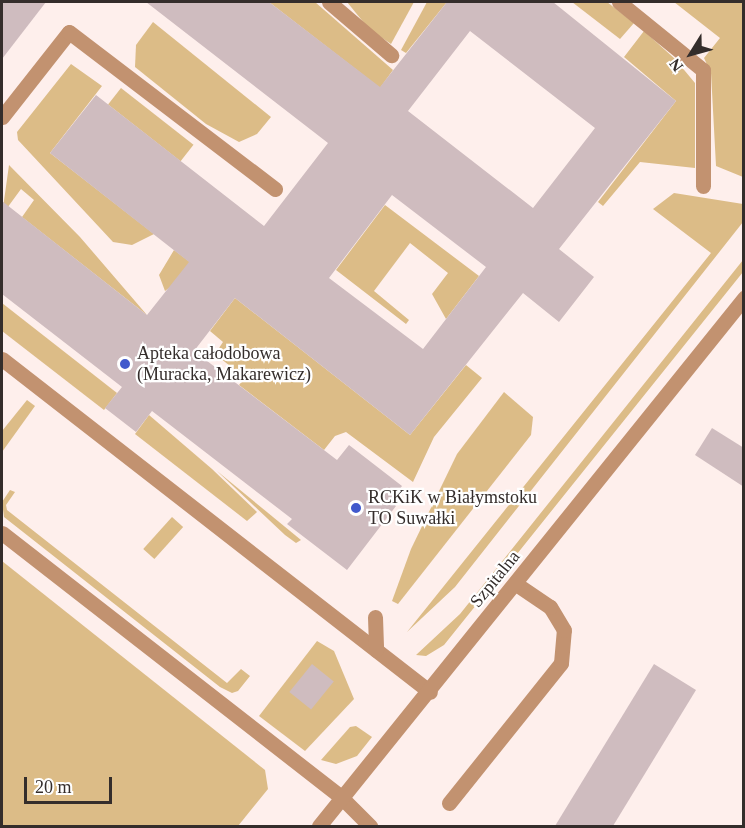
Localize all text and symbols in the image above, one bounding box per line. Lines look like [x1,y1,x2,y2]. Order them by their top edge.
north arrow [661,24,721,84]
text: N [666,55,686,75]
place label: Apteka całodobowa (Muracka, Makarewicz) [137,343,311,386]
marker: Apteka całodobowa (Muracka, Makarewicz) [118,357,132,371]
place label: RCKiK w Białymstoku TO Suwałki [368,487,537,530]
marker: RCKiK w Białymstoku TO Suwałki [349,501,363,515]
street label: Szpitalna [466,546,524,612]
scale bar [27,765,116,803]
text: 20 m [35,777,72,797]

